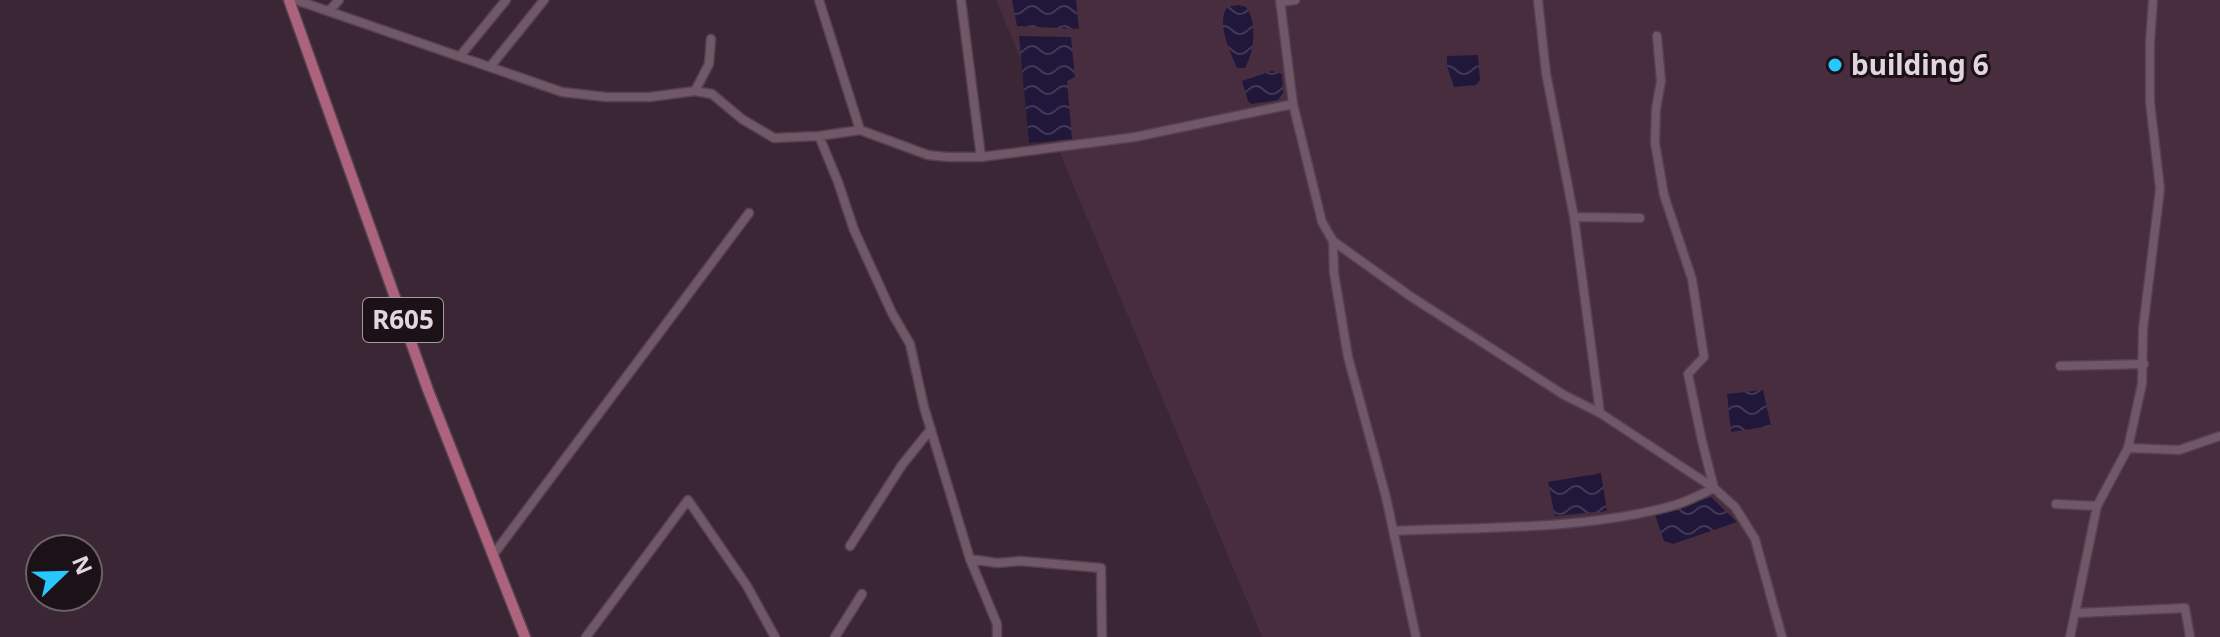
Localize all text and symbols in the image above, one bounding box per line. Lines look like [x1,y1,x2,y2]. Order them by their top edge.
place label: building 6 [1851,45,1989,83]
marker: building 6 [1826,56,1844,74]
road number: R605 [363,298,443,342]
north arrow [24,533,104,613]
text: N [66,551,101,579]

